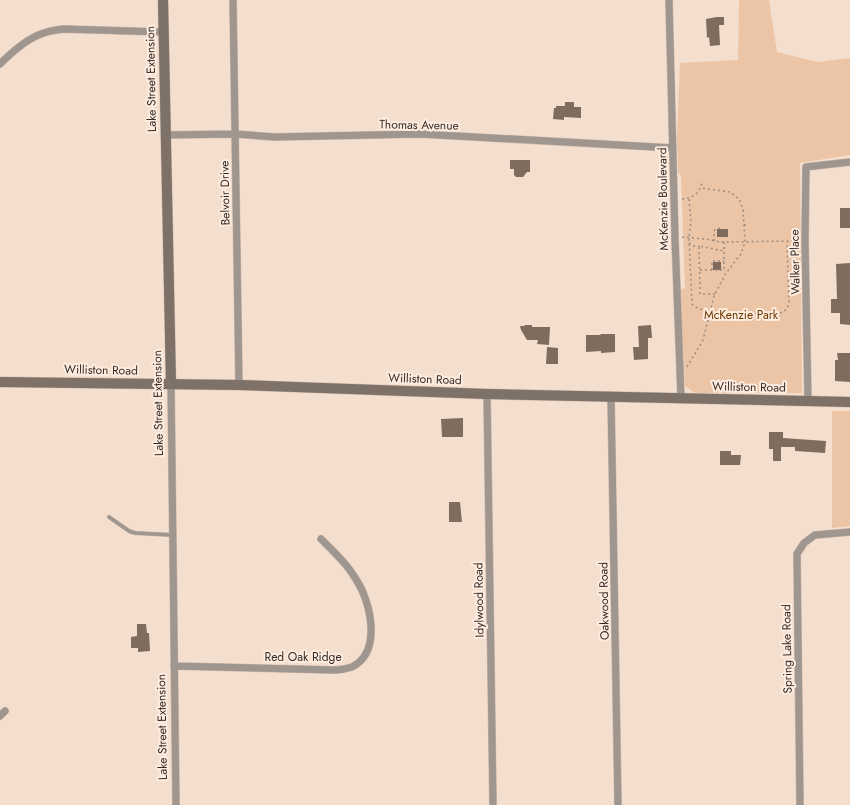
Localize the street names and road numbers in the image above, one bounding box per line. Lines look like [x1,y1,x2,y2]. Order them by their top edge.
street label: Lake Street Extension [141,26,161,132]
street label: Thomas Avenue [379,115,459,135]
street label: McKenzie Boulevard [653,147,673,251]
street label: Belvoir Drive [215,160,235,226]
street label: Walker Place [785,229,805,295]
street label: Lake Street Extension [148,350,168,456]
street label: Williston Road [64,360,138,380]
street label: Williston Road [388,369,462,389]
street label: Williston Road [712,377,786,397]
street label: Idylwood Road [469,562,489,638]
street label: Oakwood Road [594,562,614,640]
street label: Spring Lake Road [777,604,797,694]
street label: Red Oak Ridge [264,648,342,666]
street label: Lake Street Extension [152,674,172,780]

